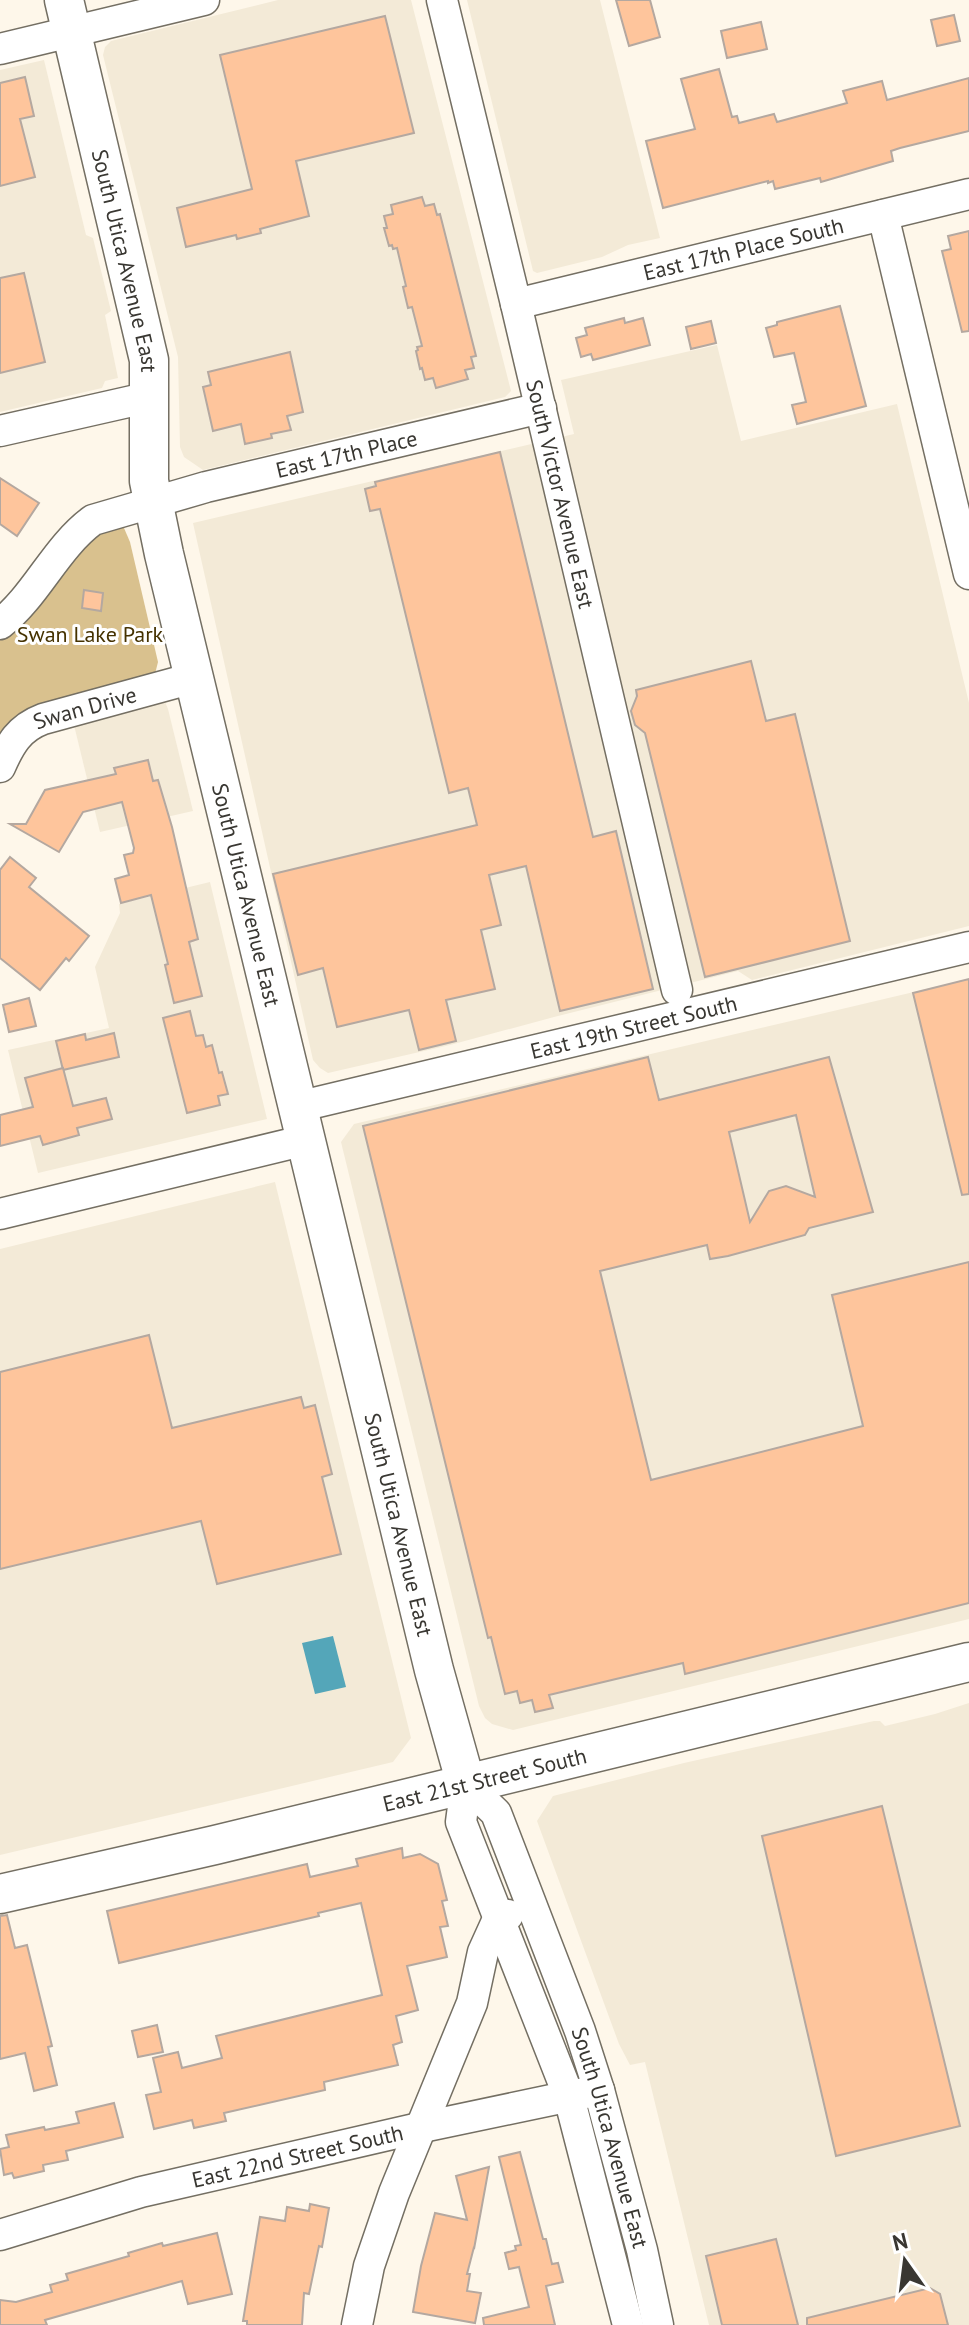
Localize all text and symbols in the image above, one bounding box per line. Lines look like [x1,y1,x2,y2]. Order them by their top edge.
street label: South Utica Avenue East [86,146,163,373]
street label: East 17th Place South [640,211,846,287]
street label: South Victor Avenue East [520,377,601,612]
street label: East 17th Place [273,424,420,484]
park label: Swan Lake Park [17,620,164,648]
street label: Swan Drive [28,680,140,736]
street label: South Utica Avenue East [206,780,287,1010]
street label: East 19th Street South [527,989,740,1065]
street label: South Utica Avenue East [358,1410,439,1639]
street label: East 21st Street South [380,1741,589,1818]
street label: South Utica Avenue East [566,2023,655,2252]
street label: East 22nd Street South [189,2118,406,2194]
north arrow [865,2221,945,2301]
text: N [890,2226,911,2257]

